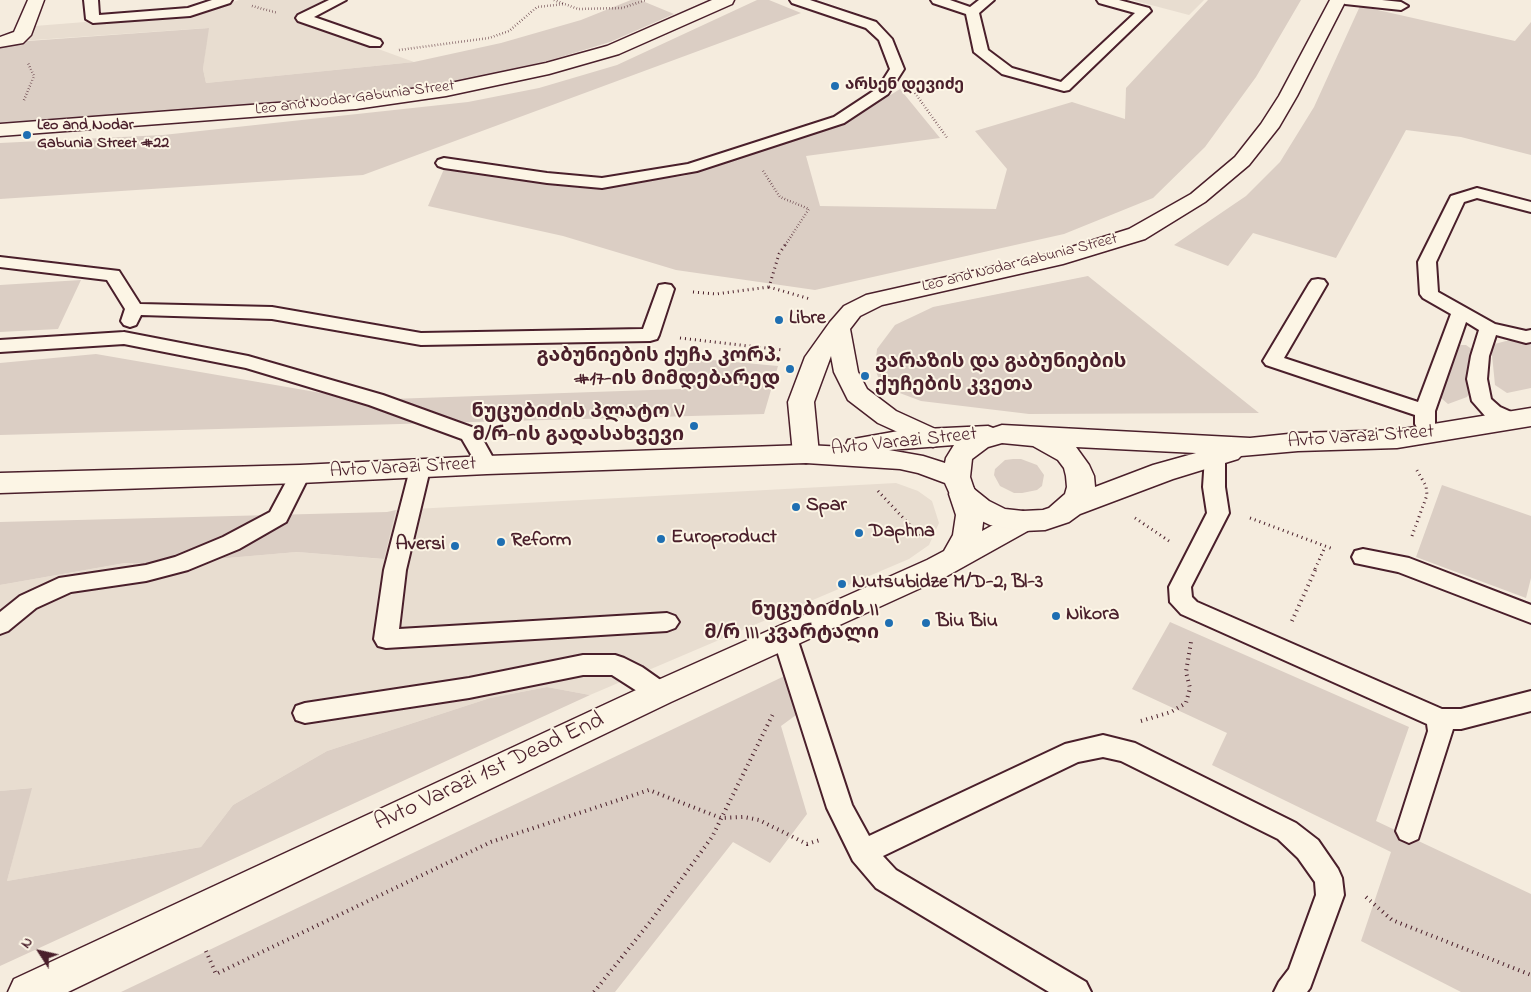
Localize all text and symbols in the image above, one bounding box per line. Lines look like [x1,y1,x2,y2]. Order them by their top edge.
place label: არსენ დევიძე [845,76,964,96]
street label: Leo and Nodar Gabunia Street [254,77,456,121]
marker: არსენ დევიძე [829,80,841,92]
place label: Leo and Nodar Gabunia Street #22 [37,116,169,154]
marker: Leo and Nodar Gabunia Street #22 [21,129,33,141]
street label: Leo and Nodar Gabunia Street [920,230,1120,298]
place label: Libre [789,308,826,332]
marker: Libre [773,314,785,326]
place label: გაბუნიების ქუჩა კორპ. #17-ის მიმდებარედ [537,346,780,393]
place label: ვარაზის და გაბუნიების ქუჩების კვეთა [875,352,1126,399]
marker: გაბუნიების ქუჩა კორპ. #17-ის მიმდებარედ [784,363,796,375]
marker: ვარაზის და გაბუნიების ქუჩების კვეთა [859,370,871,382]
place label: ნუცუბიძის პლატო V მ/რ-ის გადასახვევი [472,402,684,449]
marker: ნუცუბიძის პლატო V მ/რ-ის გადასახვევი [688,420,700,432]
street label: Avto Varazi Street [1287,421,1435,455]
street label: Avto Varazi Street [830,423,978,463]
street label: Avto Varazi Street [329,453,477,485]
place label: Spar [806,495,847,519]
marker: Spar [790,501,802,513]
place label: Daphna [869,521,935,545]
place label: Europroduct [671,527,777,551]
marker: Daphna [853,527,865,539]
place label: Reform [511,530,571,554]
marker: Europroduct [655,533,667,545]
place label: Aversi [395,534,445,558]
marker: Reform [495,536,507,548]
marker: Aversi [449,540,461,552]
place label: Nutsubidze M/D-2, Bl-3 [852,572,1043,596]
marker: Nutsubidze M/D-2, Bl-3 [836,578,848,590]
place label: ნუცუბიძის II მ/რ III კვარტალი [704,600,879,647]
place label: Nikora [1066,604,1119,628]
marker: Nikora [1050,610,1062,622]
place label: Biu Biu [936,611,998,635]
marker: ნუცუბიძის II მ/რ III კვარტალი [883,617,895,629]
marker: Biu Biu [920,617,932,629]
street label: Avto Varazi 1st Dead End [371,707,609,839]
north arrow [15,927,65,977]
text: N [16,933,39,953]

